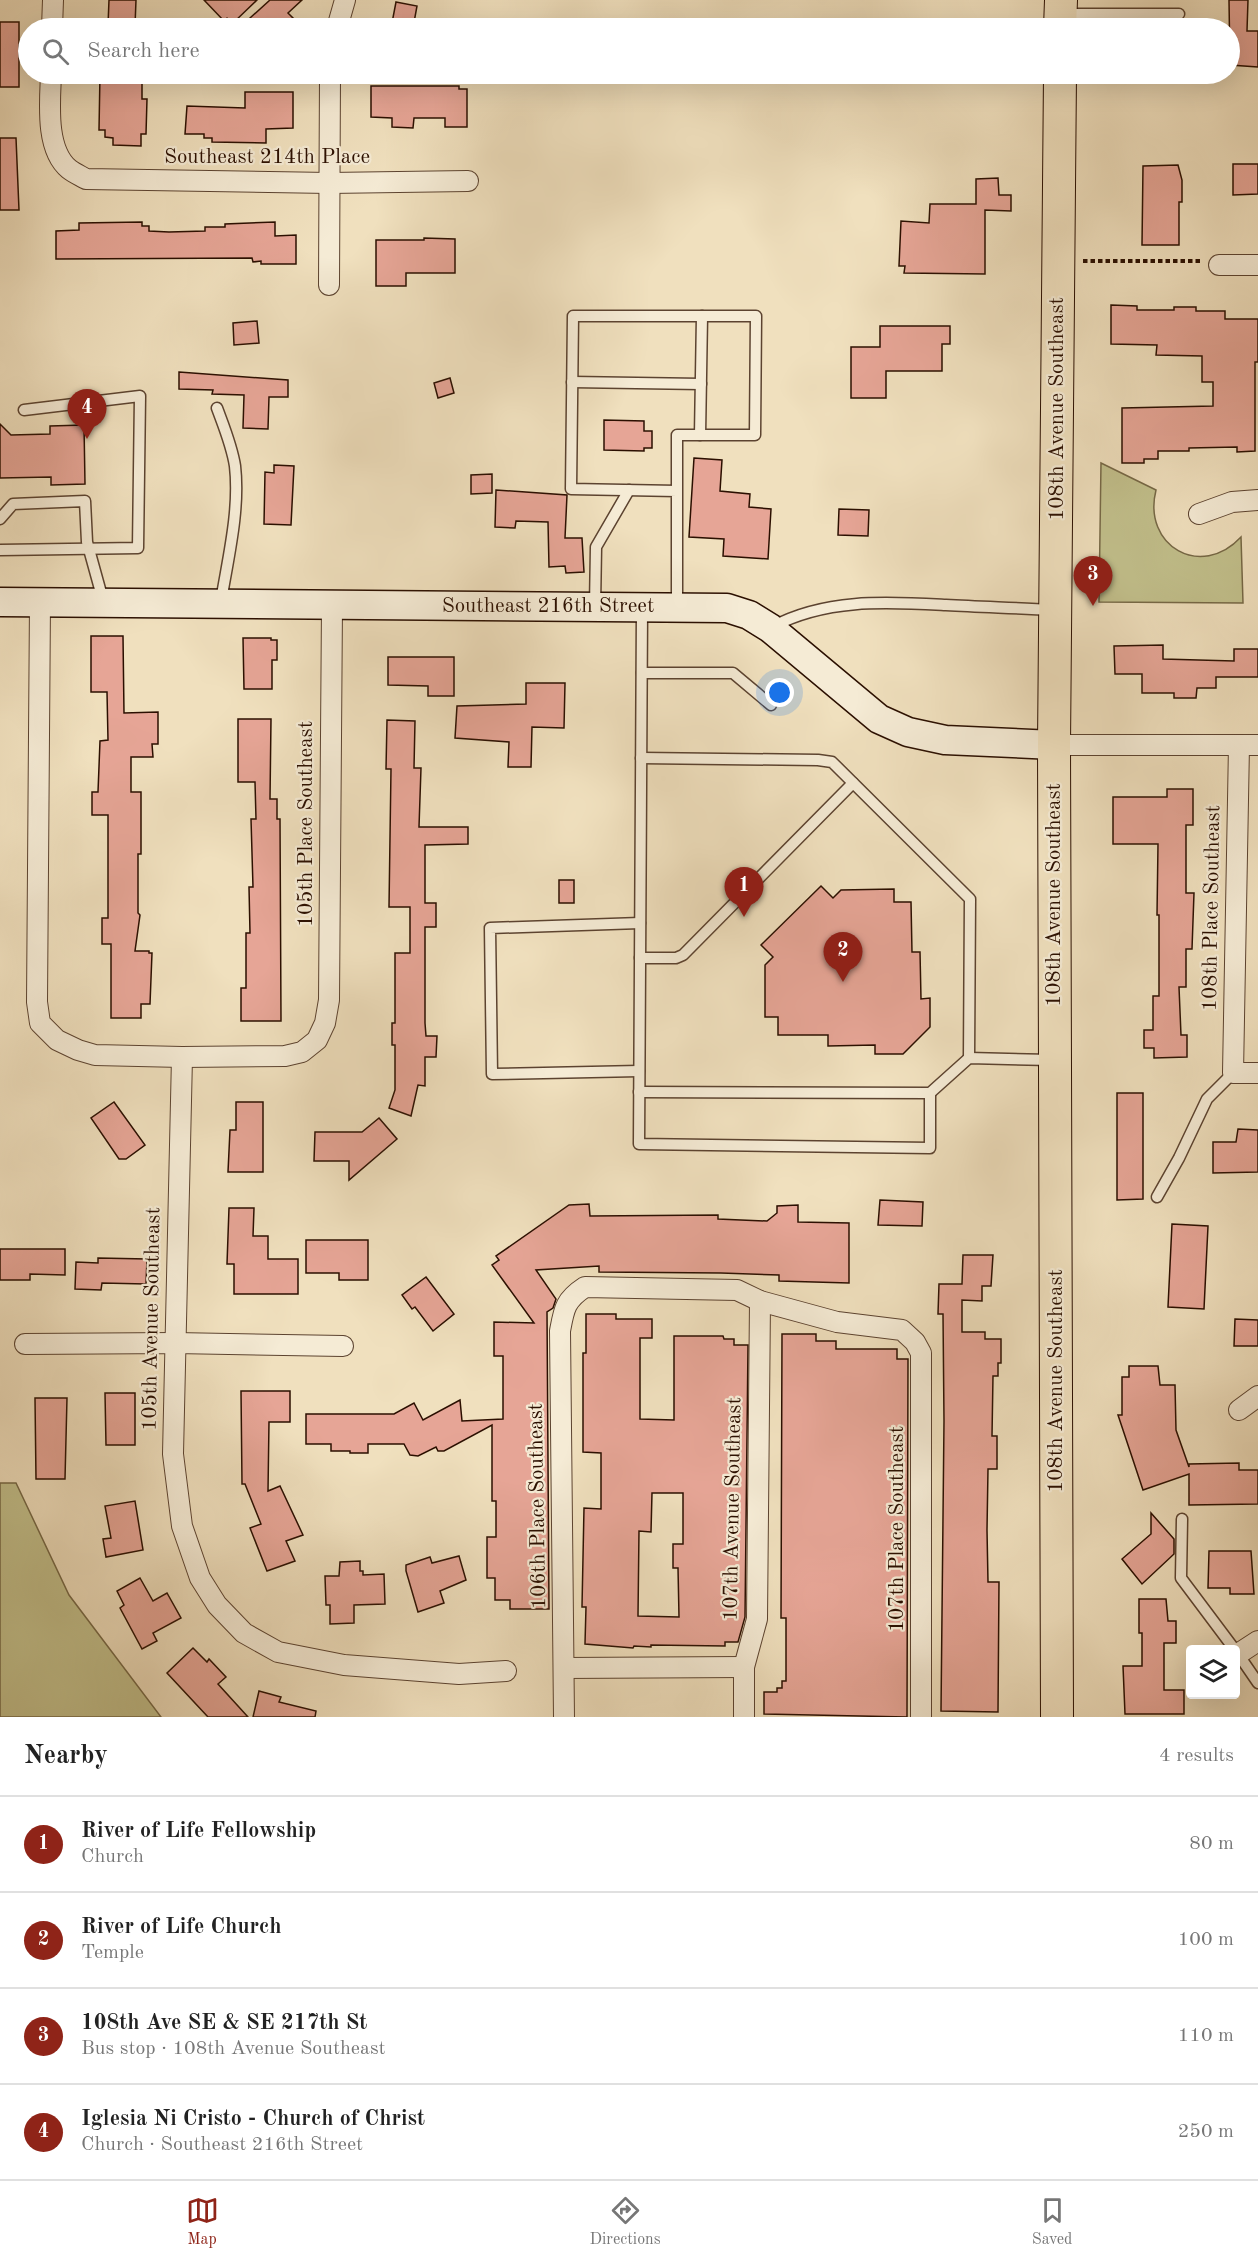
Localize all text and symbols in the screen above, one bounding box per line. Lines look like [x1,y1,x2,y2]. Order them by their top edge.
search box [18,18,1240,84]
icon: search [39,35,72,68]
text: Search here [87,40,200,62]
street label: Southeast 214th Place [164,147,370,168]
street label: 108th Avenue Southeast [1047,297,1068,521]
pin: 4 [68,390,106,439]
pin: 3 [1074,556,1112,606]
street label: Southeast 216th Street [442,596,654,617]
your location [765,678,794,707]
street label: 105th Place Southeast [296,721,317,927]
street label: 108th Avenue Southeast [1044,783,1065,1007]
street label: 108th Place Southeast [1200,805,1224,1011]
pin: 1 [724,868,764,917]
pin: 2 [824,932,862,982]
street label: 105th Avenue Southeast [140,1207,164,1431]
street label: 108th Avenue Southeast [1046,1269,1067,1493]
street label: 107th Avenue Southeast [721,1397,745,1621]
street label: 106th Place Southeast [526,1403,550,1609]
street label: 107th Place Southeast [887,1426,908,1632]
map controls [1186,1645,1240,1699]
button: layers [1186,1645,1240,1699]
text: Nearby [24,1743,108,1769]
text: 4 results [1159,1746,1234,1766]
text: River of Life Fellowship [81,1820,316,1842]
text: 1 [38,1834,49,1854]
text: 80 m [1189,1834,1234,1854]
text: Church [81,1847,144,1867]
text: River of Life Church [81,1916,282,1938]
text: 2 [38,1930,49,1950]
text: 100 m [1178,1930,1234,1950]
text: Temple [81,1943,144,1963]
text: 108th Ave SE & SE 217th St [81,2012,367,2034]
text: 3 [38,2026,49,2046]
text: 110 m [1178,2026,1234,2046]
text: Bus stop · 108th Avenue Southeast [81,2039,386,2059]
text: Iglesia Ni Cristo - Church of Christ [81,2108,425,2130]
text: 4 [38,2122,49,2142]
text: 250 m [1178,2122,1234,2142]
text: Church · Southeast 216th Street [81,2135,363,2155]
tab: Map [186,2194,219,2250]
tab: Directions [590,2194,661,2250]
tab: Saved [1032,2194,1072,2250]

